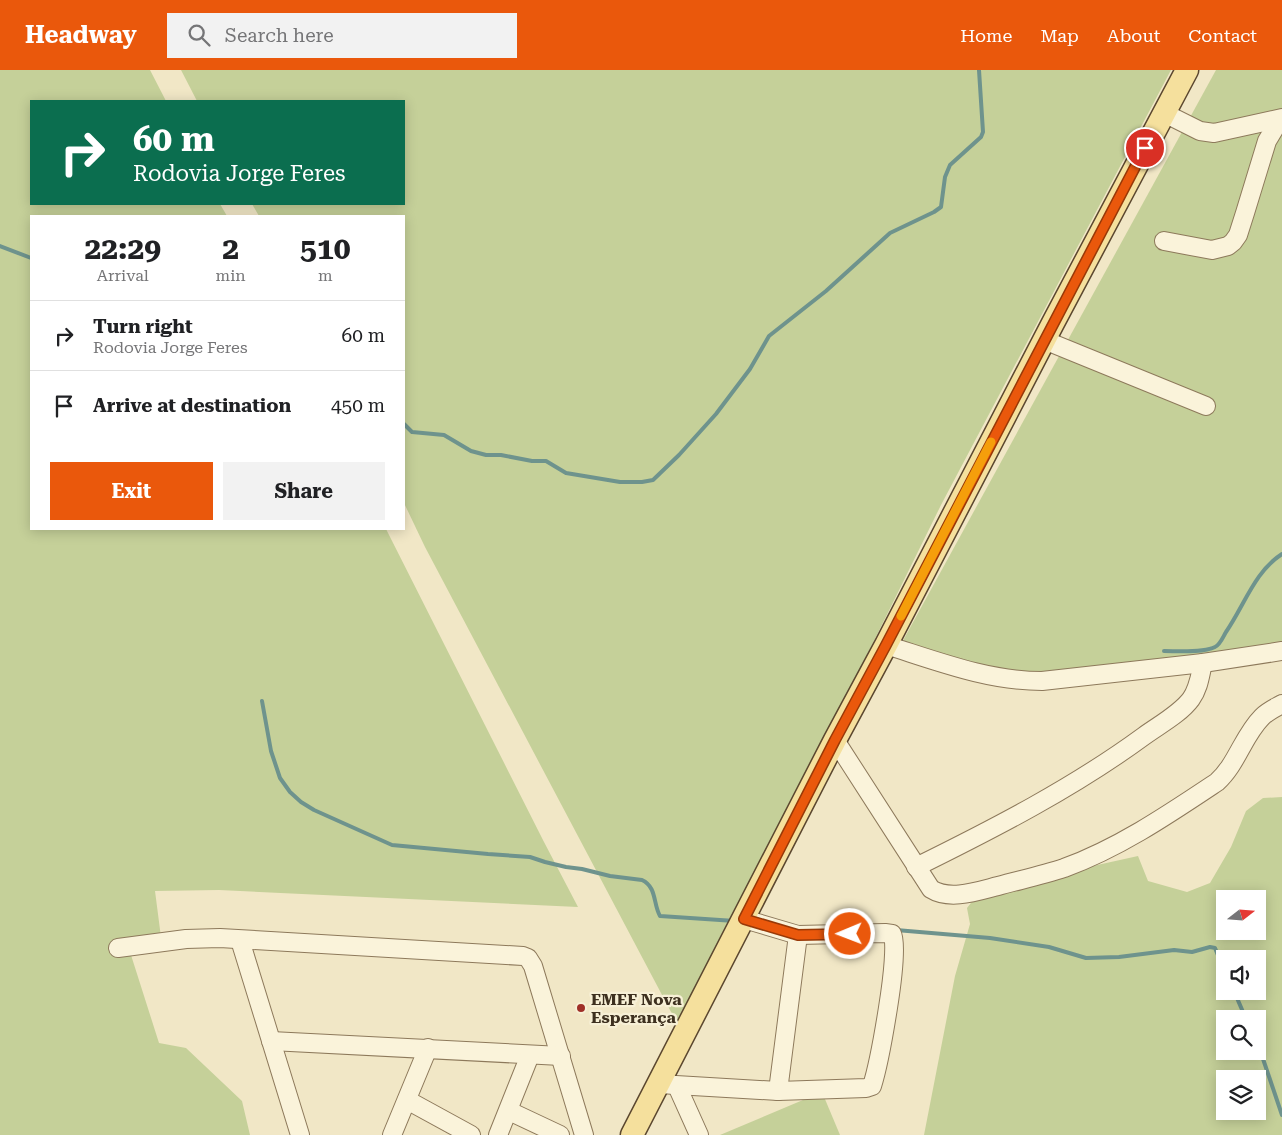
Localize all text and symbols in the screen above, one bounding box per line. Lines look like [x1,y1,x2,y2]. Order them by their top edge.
search box [167,13,517,58]
text: Headway [25,21,137,49]
icon: search [185,21,213,49]
text: Search here [225,24,334,47]
text: Home [960,25,1012,46]
text: Map [1040,25,1079,46]
text: About [1107,25,1160,46]
text: Contact [1188,25,1257,46]
text: 60 m [133,119,215,160]
icon: right [50,120,115,185]
pin [1124,127,1166,169]
icon: arrive [1131,134,1159,162]
text: Rodovia Jorge Feres [133,161,345,186]
text: 22:29 [84,231,161,266]
text: 2 [222,231,239,266]
text: 510 [300,231,350,266]
text: Arrival [97,266,149,285]
text: min [216,266,246,285]
text: m [318,266,333,285]
text: Turn right [93,315,193,338]
icon: right [50,322,78,350]
text: 60 m [342,324,385,347]
text: Rodovia Jorge Feres [93,338,248,357]
icon: arrive [50,392,78,420]
text: Arrive at destination [93,394,291,417]
text: 450 m [331,394,385,417]
button: Exit [50,462,213,520]
button: Share [223,462,385,520]
north arrow [1216,890,1266,940]
map controls [1216,890,1266,1120]
position arrow [823,907,875,959]
button: sound [1216,950,1266,1000]
place label: EMEF Nova Esperança [591,990,682,1027]
marker: EMEF Nova Esperança [575,1002,587,1014]
button: search [1216,1010,1266,1060]
button: layers [1216,1070,1266,1120]

